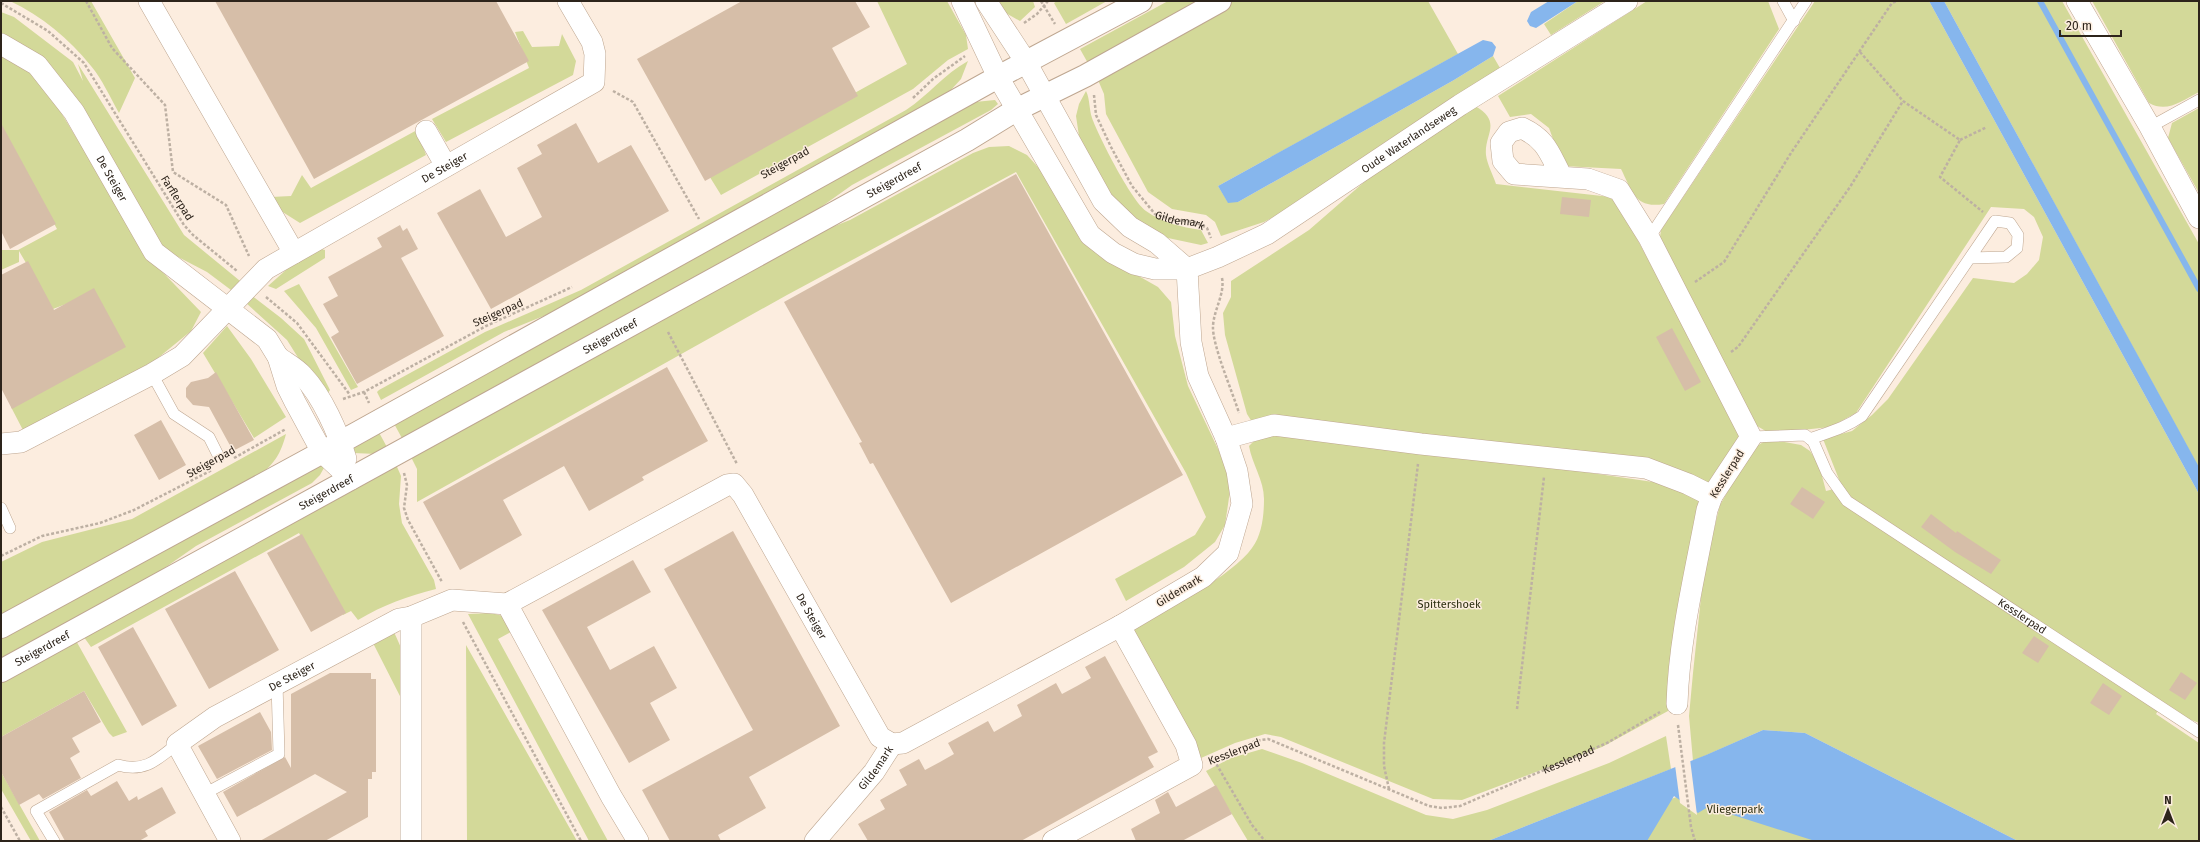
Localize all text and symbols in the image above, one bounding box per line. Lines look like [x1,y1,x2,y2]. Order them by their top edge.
scale bar [2060,12,2121,38]
text: 20 m [2066,19,2092,33]
street label: Oude Waterlandseweg [1359,103,1459,176]
street label: Steigerpad [758,144,812,182]
street label: De Steiger [419,149,470,185]
street label: De Steiger [94,153,131,204]
street label: Steigerdreef [864,159,925,200]
street label: Farflerpad [158,173,196,223]
street label: Gildemark [1153,208,1208,233]
street label: Steigerpad [471,296,525,330]
street label: Steigerdreef [580,315,641,356]
street label: Steigerpad [184,443,238,481]
street label: Kesslerpad [1707,447,1747,501]
street label: Steigerdreef [296,471,357,513]
street label: Gildemark [1154,572,1205,610]
street label: De Steiger [793,591,830,642]
street label: Kesslerpad [1996,596,2049,637]
park label: Spittershoek [1417,598,1481,611]
street label: Steigerdreef [13,627,73,669]
street label: De Steiger [266,658,318,694]
street label: Kesslerpad [1206,736,1262,768]
street label: Gildemark [855,743,896,792]
street label: Kesslerpad [1540,743,1596,776]
north arrow [2148,790,2188,830]
text: N [2164,794,2172,807]
park label: Vliegerpark [1707,803,1764,816]

